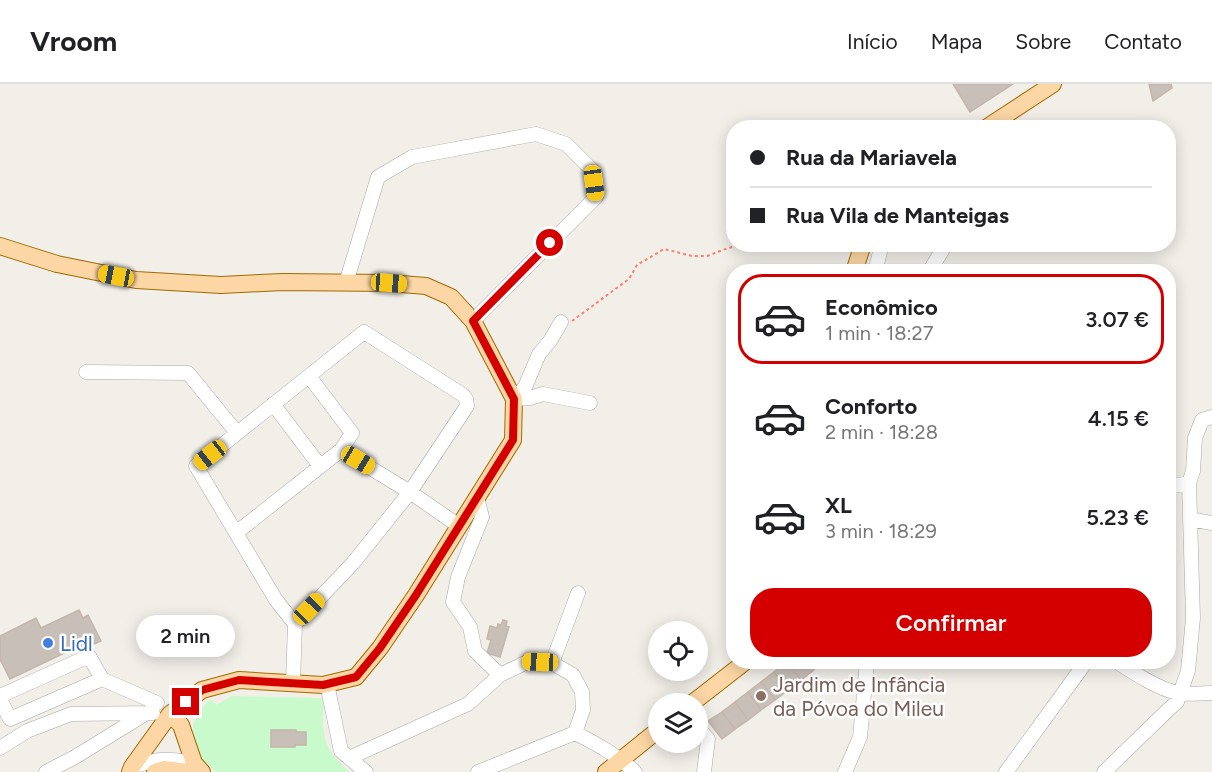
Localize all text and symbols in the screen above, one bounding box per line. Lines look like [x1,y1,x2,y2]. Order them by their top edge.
text: Vroom [30,24,117,58]
text: Início [847,29,898,54]
text: Mapa [931,29,982,54]
text: Sobre [1015,29,1071,54]
text: Contato [1104,29,1182,54]
text: Rua da Mariavela [786,144,957,171]
car [583,164,605,202]
text: Rua Vila de Manteigas [786,202,1009,229]
route start [536,229,563,256]
car [97,264,135,288]
car [370,273,408,293]
icon: car [753,292,807,346]
text: Econômico [825,294,938,321]
text: 3.07 € [1085,306,1149,333]
text: 1 min · 18:27 [825,321,934,345]
icon: car [753,391,807,445]
text: Conforto [825,393,917,420]
text: 4.15 € [1088,405,1149,432]
text: 2 min · 18:28 [825,420,938,444]
car [190,437,230,473]
car [338,443,378,477]
icon: car [753,490,807,544]
text: XL [825,492,852,519]
text: 5.23 € [1086,504,1149,531]
text: 3 min · 18:29 [825,519,937,543]
button: Confirmar [750,588,1152,657]
car [290,590,328,628]
callout: 2 min [136,615,236,657]
map controls [648,621,708,753]
button: locate [648,621,708,681]
text: 2 min [161,624,210,648]
place label: Lidl [60,631,93,656]
marker: Lidl [41,636,55,650]
car [522,652,558,672]
place label: Jardim de Infância da Póvoa do Mileu [773,672,945,721]
route end [172,688,199,715]
marker: Jardim de Infância da Póvoa do Mileu [754,689,768,703]
button: layers [648,693,708,753]

